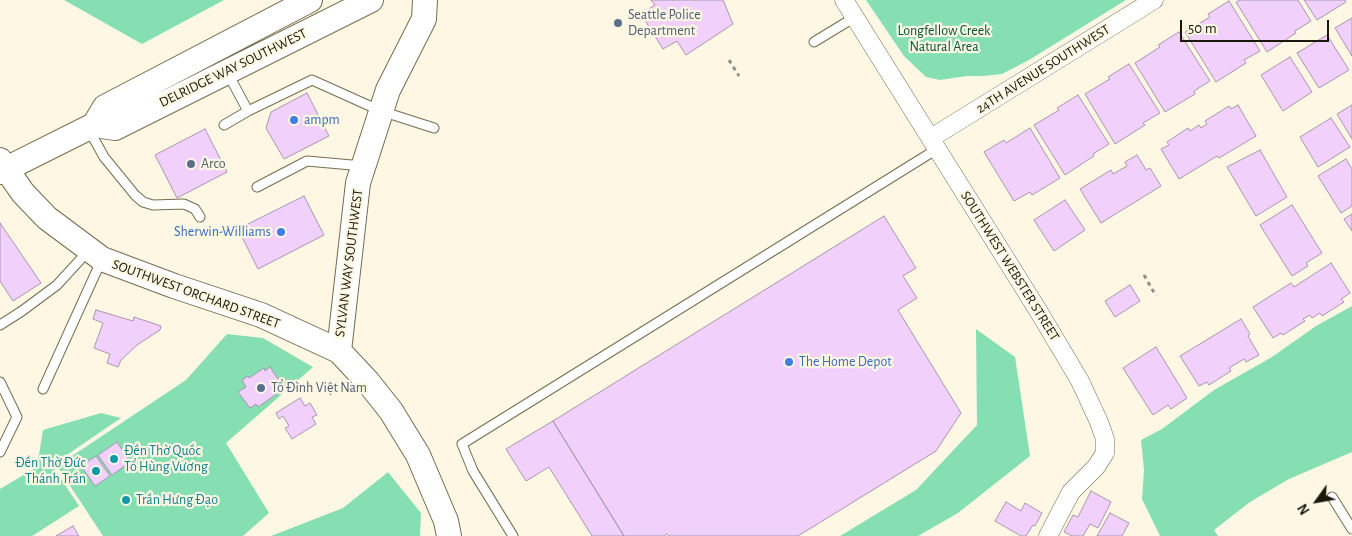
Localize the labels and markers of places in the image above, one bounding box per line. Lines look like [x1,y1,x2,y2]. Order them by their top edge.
place label: Seattle Police Department [628,7,701,40]
marker: Seattle Police Department [612,17,624,29]
place label: ampm [304,112,340,128]
marker: ampm [288,114,300,126]
place label: Arco [201,156,226,172]
marker: Arco [185,158,197,170]
place label: Sherwin-Williams [174,224,271,240]
marker: Sherwin-Williams [275,226,287,238]
place label: The Home Depot [799,354,892,370]
marker: The Home Depot [783,356,795,368]
place label: Tổ Đình Việt Nam [271,380,367,396]
marker: Tổ Đình Việt Nam [255,382,267,394]
place label: Đền Thờ Quốc Tổ Hùng Vương [124,443,208,476]
marker: Đền Thờ Quốc Tổ Hùng Vương [108,453,120,465]
place label: Đền Thờ Đức Thánh Trần [15,455,86,488]
marker: Đền Thờ Đức Thánh Trần [90,465,102,477]
place label: Trần Hưng Đạo [136,492,218,508]
marker: Trần Hưng Đạo [120,494,132,506]

